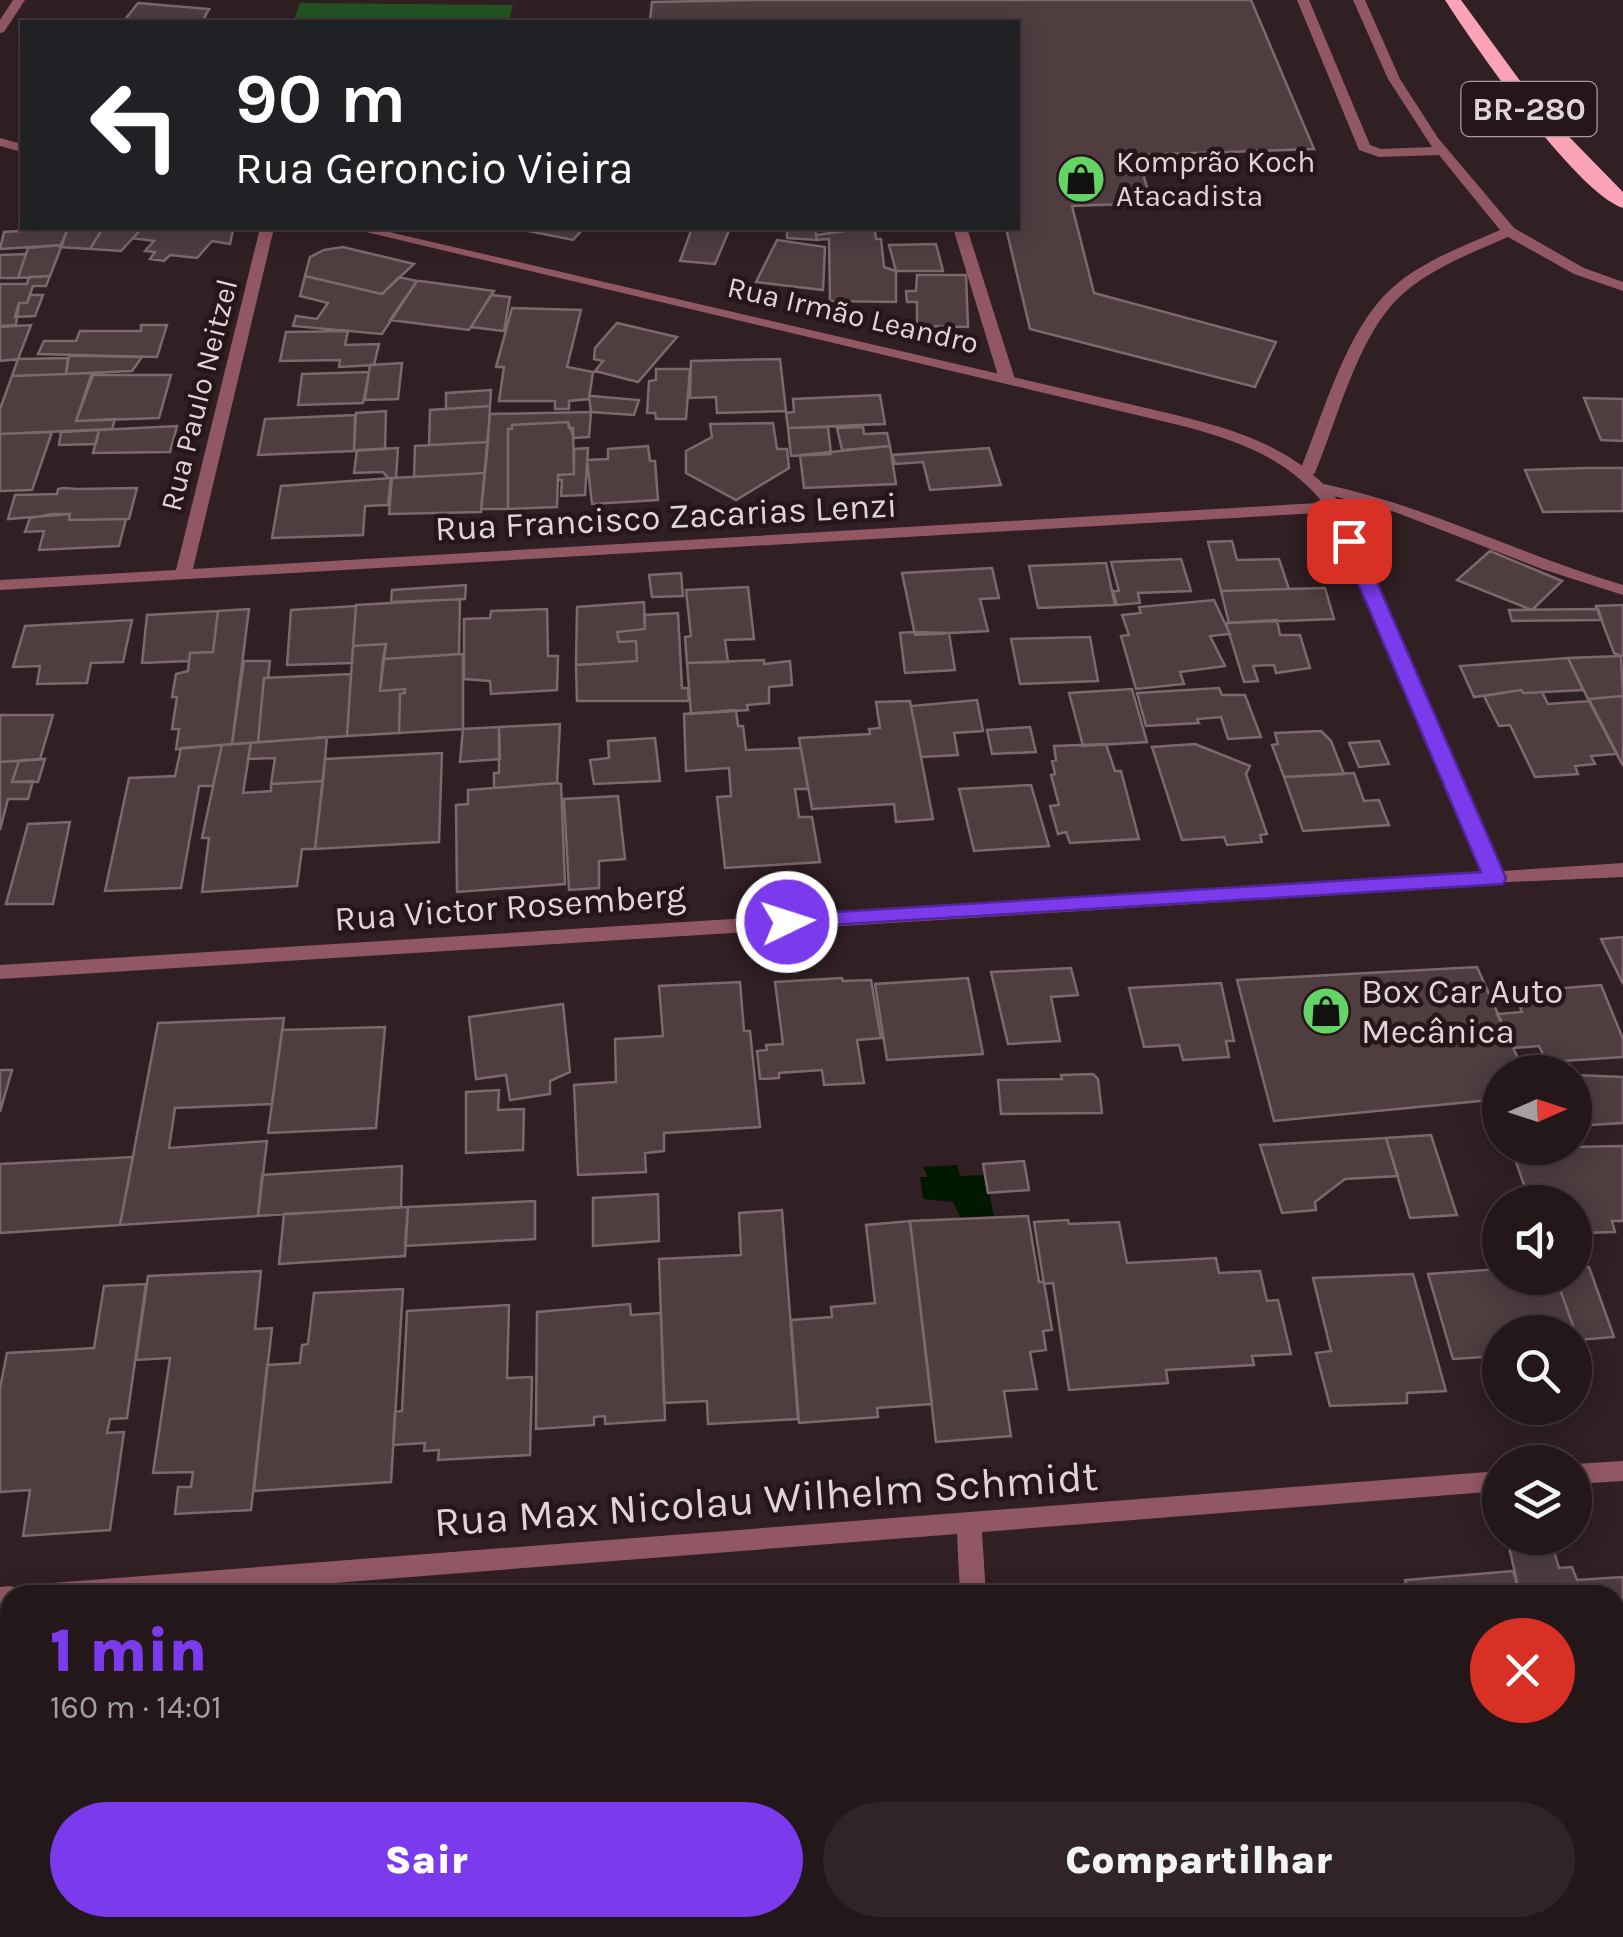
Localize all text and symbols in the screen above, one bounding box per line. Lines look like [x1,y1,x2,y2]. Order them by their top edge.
text: 90 m [235,58,406,140]
icon: left [70,60,200,190]
road number: BR-280 [1462,82,1596,136]
text: Rua Geroncio Vieira [235,142,634,194]
place label: Komprão Koch Atacadista [1116,144,1315,214]
shop icon: Komprão Koch Atacadista [1055,153,1107,205]
street label: Rua Irmão Leandro [724,269,982,361]
street label: Rua Paulo Neitzel [153,275,245,515]
street label: Rua Francisco Zacarias Lenzi [434,484,898,550]
pin [1307,499,1392,584]
icon: arrive [1322,514,1377,569]
position arrow [735,870,839,974]
street label: Rua Victor Rosemberg [333,874,687,940]
place label: Box Car Auto Mecânica [1361,971,1563,1052]
shop icon: Box Car Auto Mecânica [1300,985,1352,1037]
north arrow [1482,1055,1592,1165]
map controls [1482,1055,1592,1555]
button: sound [1482,1185,1592,1295]
button: search [1482,1315,1592,1425]
button: layers [1482,1445,1592,1555]
street label: Rua Max Nicolau Wilhelm Schmidt [432,1451,1100,1547]
text: 1 min [50,1616,207,1686]
button: close [1470,1618,1575,1723]
text: 160 m · 14:01 [50,1689,222,1726]
button: Sair [50,1802,803,1917]
button: Compartilhar [823,1802,1575,1917]

